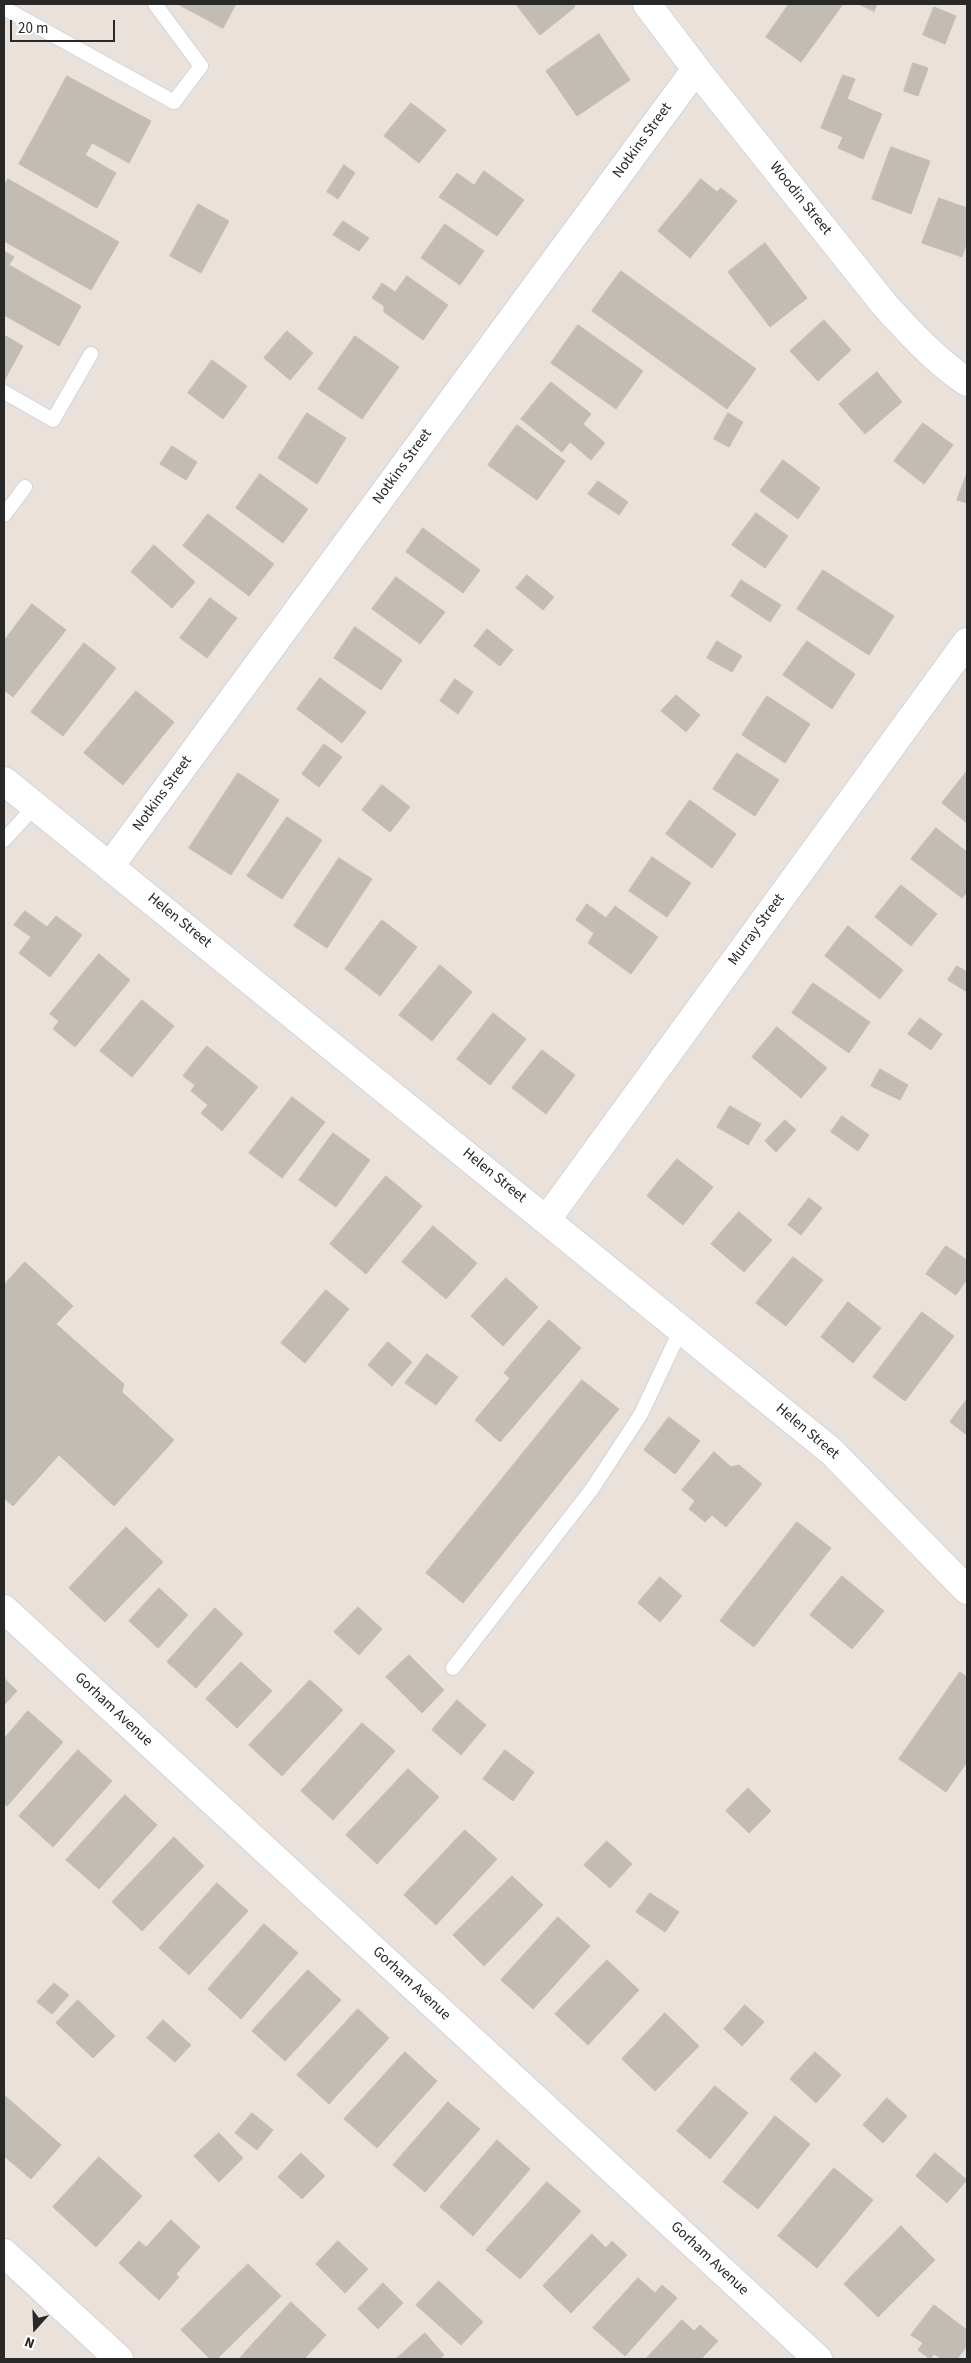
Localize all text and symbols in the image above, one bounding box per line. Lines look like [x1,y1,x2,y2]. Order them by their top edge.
scale bar [12,10,118,42]
text: 20 m [18,18,48,39]
street label: Notkins Street [610,100,676,182]
street label: Woodin Street [765,159,835,239]
street label: Notkins Street [370,426,436,508]
street label: Notkins Street [130,753,196,835]
street label: Helen Street [143,890,215,952]
street label: Murray Street [725,891,789,969]
street label: Helen Street [458,1145,530,1207]
street label: Helen Street [772,1400,842,1464]
street label: Gorham Avenue [70,1669,156,1751]
street label: Gorham Avenue [368,1943,454,2025]
street label: Gorham Avenue [666,2218,752,2300]
north arrow [10,2303,60,2353]
text: N [22,2331,38,2353]

